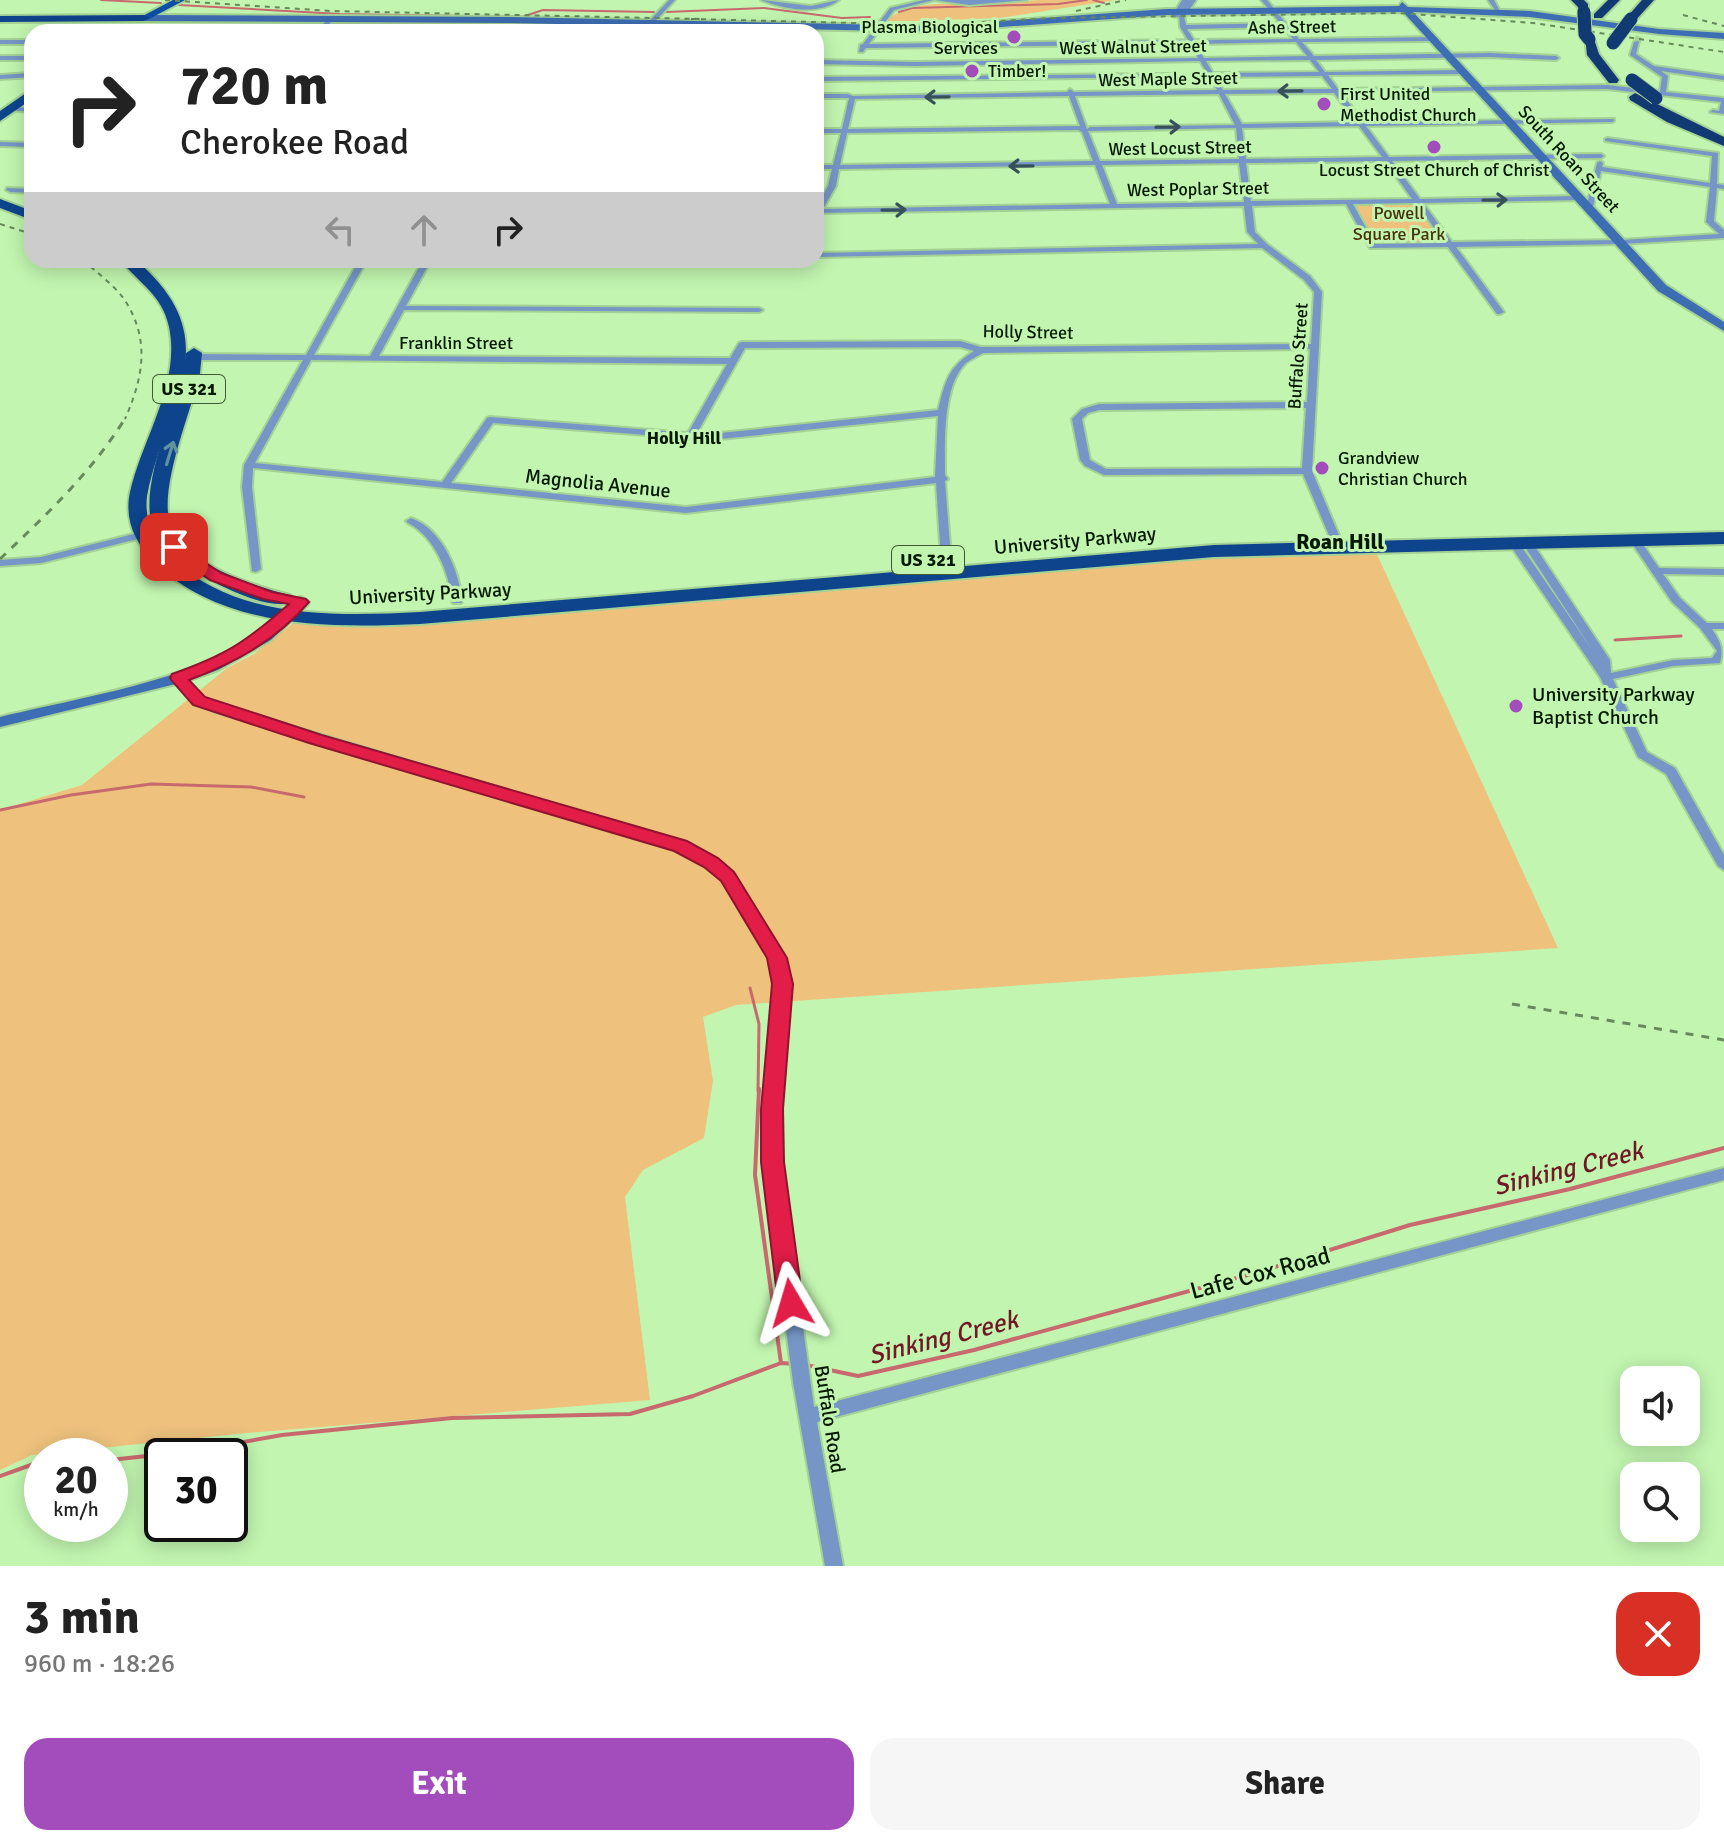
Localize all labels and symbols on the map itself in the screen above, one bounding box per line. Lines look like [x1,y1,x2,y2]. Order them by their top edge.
street label: Ashe Street [1248,15,1336,39]
place label: Plasma Biological Services [861,16,998,59]
marker: Plasma Biological Services [1005,28,1023,46]
street label: West Walnut Street [1059,35,1207,59]
place label: Timber! [988,60,1046,82]
marker: Timber! [963,62,981,80]
street label: West Maple Street [1098,67,1238,91]
place label: First United Methodist Church [1340,83,1477,126]
one-way arrow [1277,84,1304,99]
one-way arrow [924,89,951,105]
marker: First United Methodist Church [1315,95,1333,113]
street label: South Roan Street [1514,101,1624,217]
one-way arrow [1154,119,1181,135]
street label: West Locust Street [1108,136,1252,160]
marker: Locust Street Church of Christ [1425,138,1443,156]
one-way arrow [1008,159,1035,174]
place label: Locust Street Church of Christ [1319,159,1549,181]
street label: West Poplar Street [1127,177,1269,201]
one-way arrow [1481,192,1508,207]
one-way arrow [880,202,907,217]
park label: Powell Square Park [1353,202,1445,245]
street label: Buffalo Street [1283,302,1313,410]
street label: Holly Street [982,320,1074,344]
street label: Franklin Street [399,332,513,354]
road number: US 321 [153,375,225,403]
district label: Holly Hill [647,427,722,449]
one-way arrow [163,441,178,467]
place label: Grandview Christian Church [1338,447,1468,490]
marker: Grandview Christian Church [1313,459,1331,477]
street label: Magnolia Avenue [524,463,672,504]
pin [140,513,208,581]
street label: University Parkway [993,521,1158,560]
district label: Roan Hill [1296,528,1384,555]
road number: US 321 [892,546,964,574]
street label: University Parkway [348,577,513,610]
place label: University Parkway Baptist Church [1532,682,1695,730]
marker: University Parkway Baptist Church [1507,697,1525,715]
water label: Sinking Creek [1490,1134,1648,1203]
street label: Lafe Cox Road [1187,1240,1333,1306]
position arrow [749,1261,833,1345]
water label: Sinking Creek [865,1303,1023,1372]
street label: Buffalo Road [809,1363,850,1475]
speed limit sign: 30 [144,1438,248,1542]

